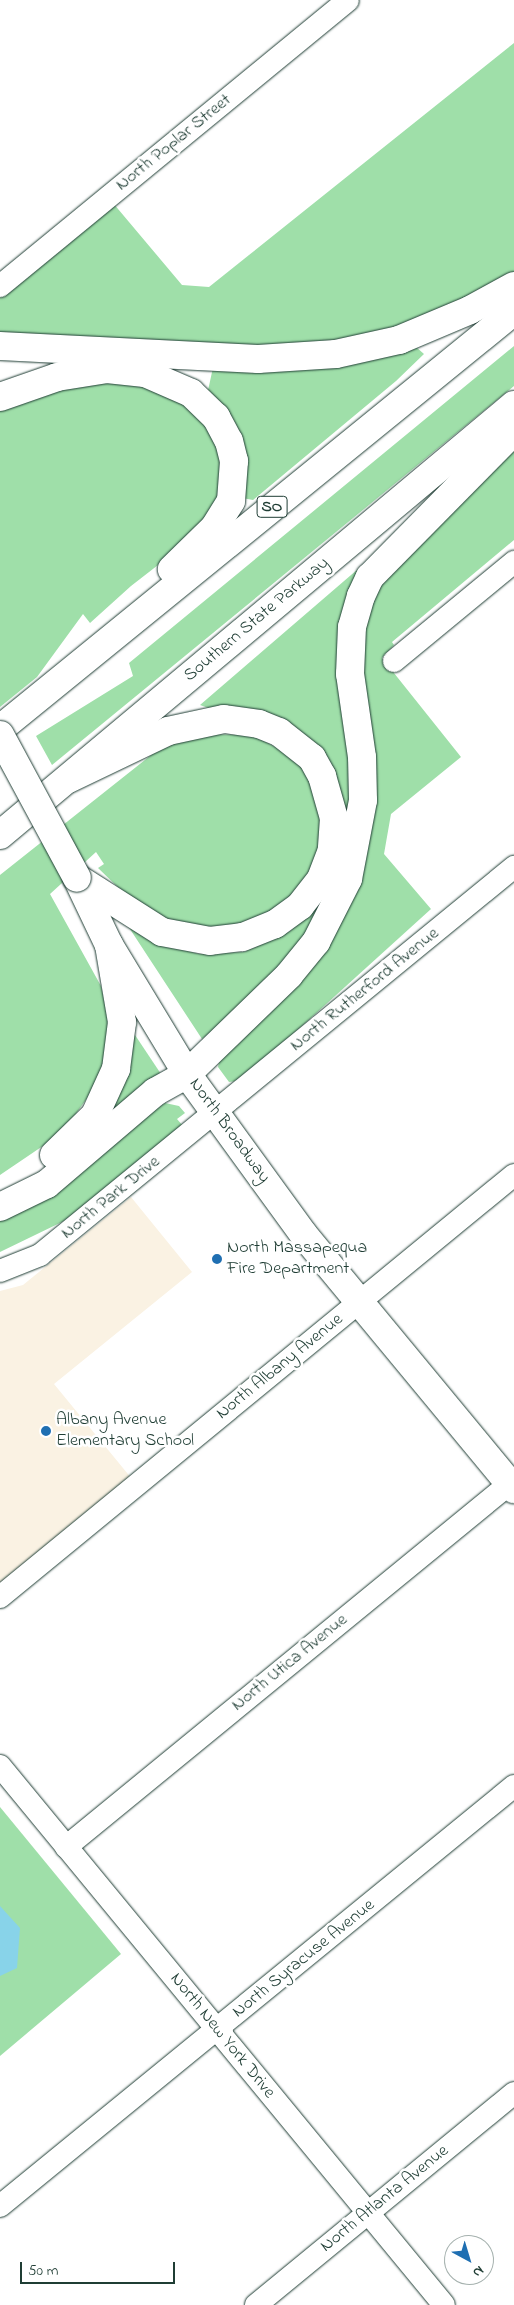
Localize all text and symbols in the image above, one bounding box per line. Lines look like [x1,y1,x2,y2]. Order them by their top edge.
street label: North Poplar Street [112,90,236,196]
road number: SO [256,494,288,520]
street label: Southern State Parkway [180,553,334,687]
street label: North Rutherford Avenue [286,923,444,1057]
street label: North Broadway [184,1074,274,1188]
street label: North Park Drive [57,1152,165,1244]
place label: North Massapequa Fire Department [227,1238,367,1280]
marker: North Massapequa Fire Department [211,1253,223,1265]
street label: North Albany Avenue [212,1309,348,1425]
place label: Albany Avenue Elementary School [56,1410,194,1452]
marker: Albany Avenue Elementary School [40,1425,52,1437]
street label: North Utica Avenue [228,1610,352,1716]
street label: North Syracuse Avenue [228,1895,380,2023]
street label: North New York Drive [165,1969,279,2103]
street label: North Atlanta Avenue [316,2141,454,2257]
north arrow [444,2235,494,2285]
scale bar [22,2252,178,2284]
text: 50 m [28,2260,58,2282]
text: N [468,2260,488,2282]

